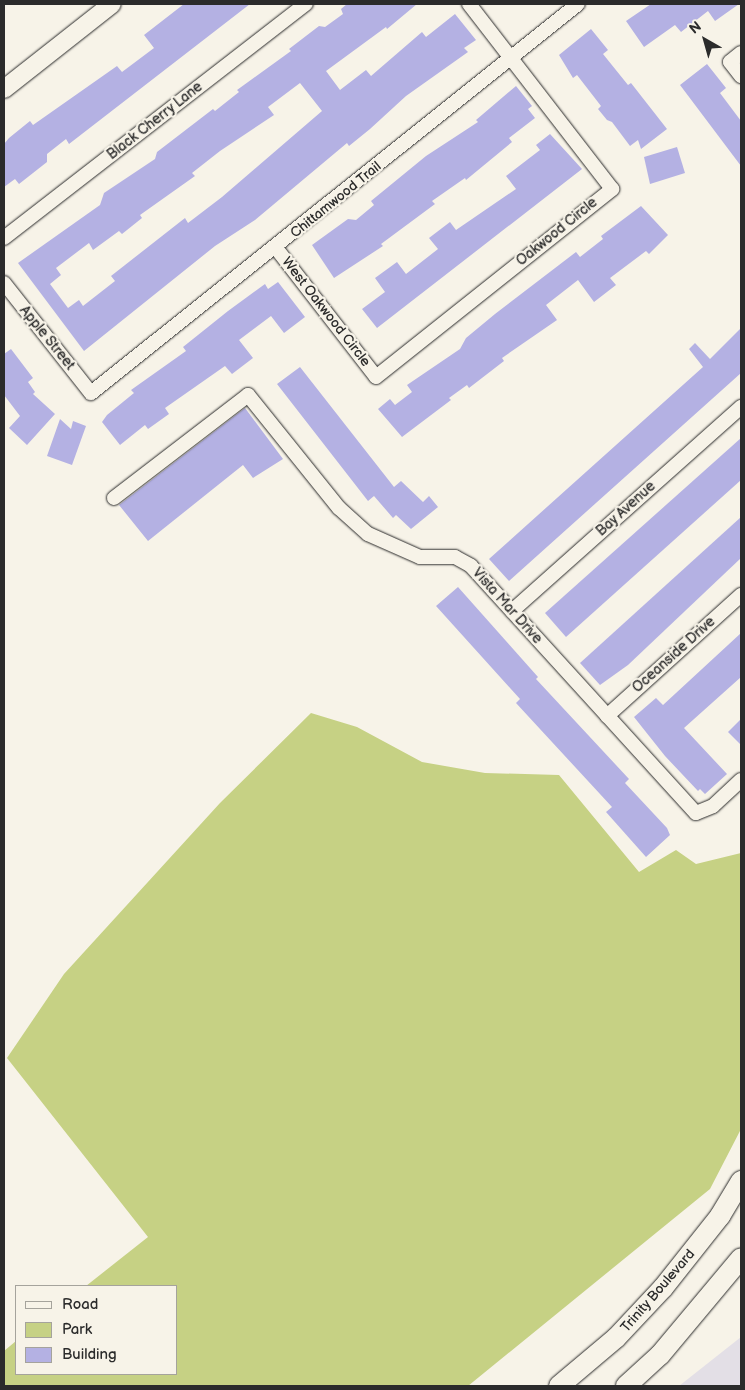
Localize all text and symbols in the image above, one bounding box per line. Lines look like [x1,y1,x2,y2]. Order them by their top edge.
north arrow [680,15,730,65]
text: N [686,18,705,38]
street label: Black Cherry Lane [104,78,206,164]
street label: Chittamwood Trail [287,158,385,242]
street label: Oakwood Circle [513,194,601,270]
street label: West Oakwood Circle [278,254,374,370]
street label: Apple Street [16,302,78,374]
street label: Bay Avenue [593,478,659,540]
street label: Vista Mar Drive [469,565,545,647]
street label: Oceanside Drive [629,614,719,696]
street label: Trinity Boulevard [617,1246,699,1336]
legend [15,1285,178,1375]
text: Road [62,1295,98,1314]
text: Park [62,1320,92,1339]
text: Building [62,1345,117,1364]

